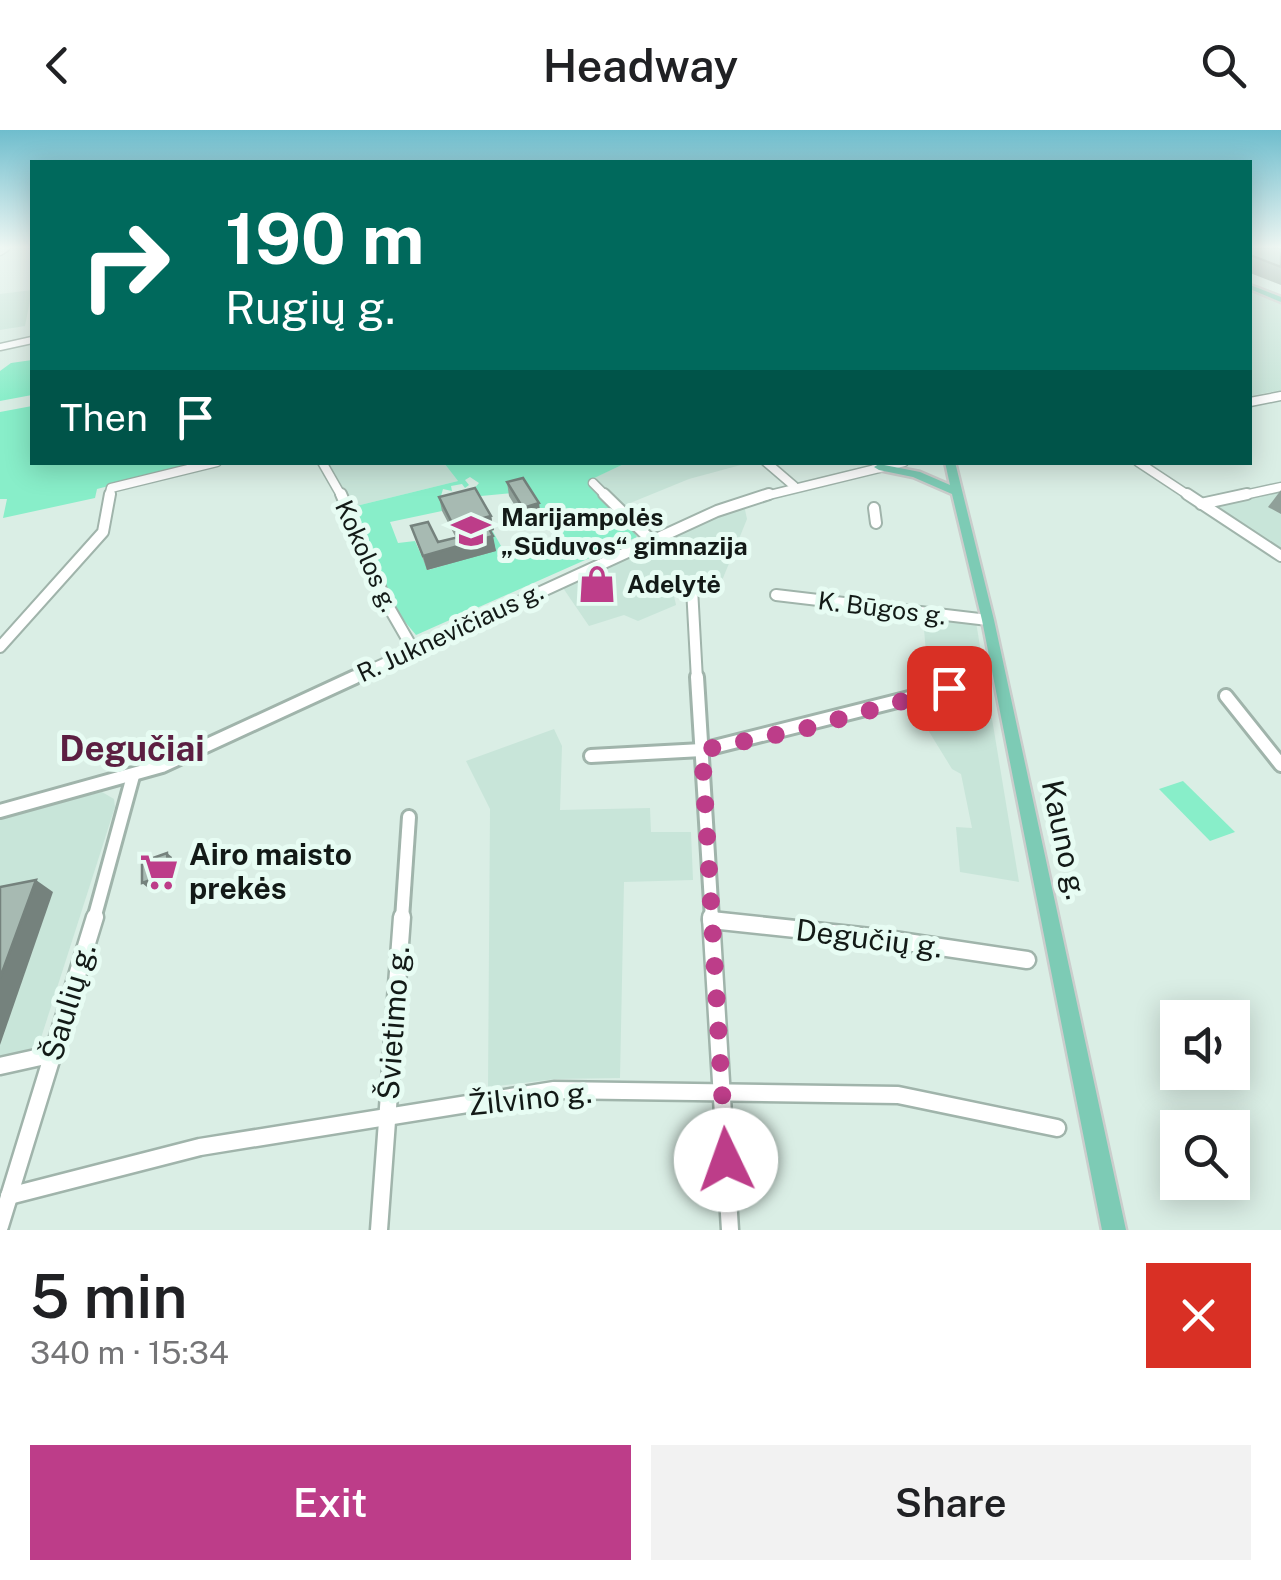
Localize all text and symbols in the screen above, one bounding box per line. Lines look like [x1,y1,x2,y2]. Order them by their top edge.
icon: back [30,38,85,93]
icon: search [1196,38,1251,93]
text: Headway [543,39,738,92]
text: 190 m [225,197,424,280]
icon: right [60,200,190,330]
text: Rugių g. [225,281,395,334]
icon: arrive [168,390,223,445]
text: Then [60,395,148,440]
street label: Kokolos g. [329,496,405,616]
place label: Marijampolės „Sūduvos“ gimnazija [501,502,748,561]
school or university icon: Marijampolės „Sūduvos“ gimnazija [450,510,492,552]
shop icon: Adelytė [576,563,618,605]
place label: Adelytė [627,569,721,599]
street label: R. Juknevičiaus g. [352,576,548,688]
street label: K. Būgos g. [816,585,948,631]
pin [907,646,992,731]
icon: arrive [922,661,977,716]
district label: Degučiai [59,728,205,769]
street label: Kauno g. [1035,777,1095,903]
place label: Airo maisto prekės [189,836,352,906]
supermarket icon: Airo maisto prekės [138,851,180,893]
street label: Degučių g. [794,911,944,965]
street label: Šaulių g. [33,939,103,1065]
street label: Švietimo g. [370,945,416,1101]
map controls [1160,1000,1250,1200]
button: sound [1160,1000,1250,1090]
street label: Žilvino g. [466,1074,594,1122]
position arrow [674,1108,778,1212]
button: search [1160,1110,1250,1200]
text: 5 min [30,1261,187,1332]
button: close [1146,1263,1251,1368]
text: 340 m · 15:34 [30,1334,229,1371]
button: Exit [30,1445,631,1560]
button: Share [651,1445,1251,1560]

